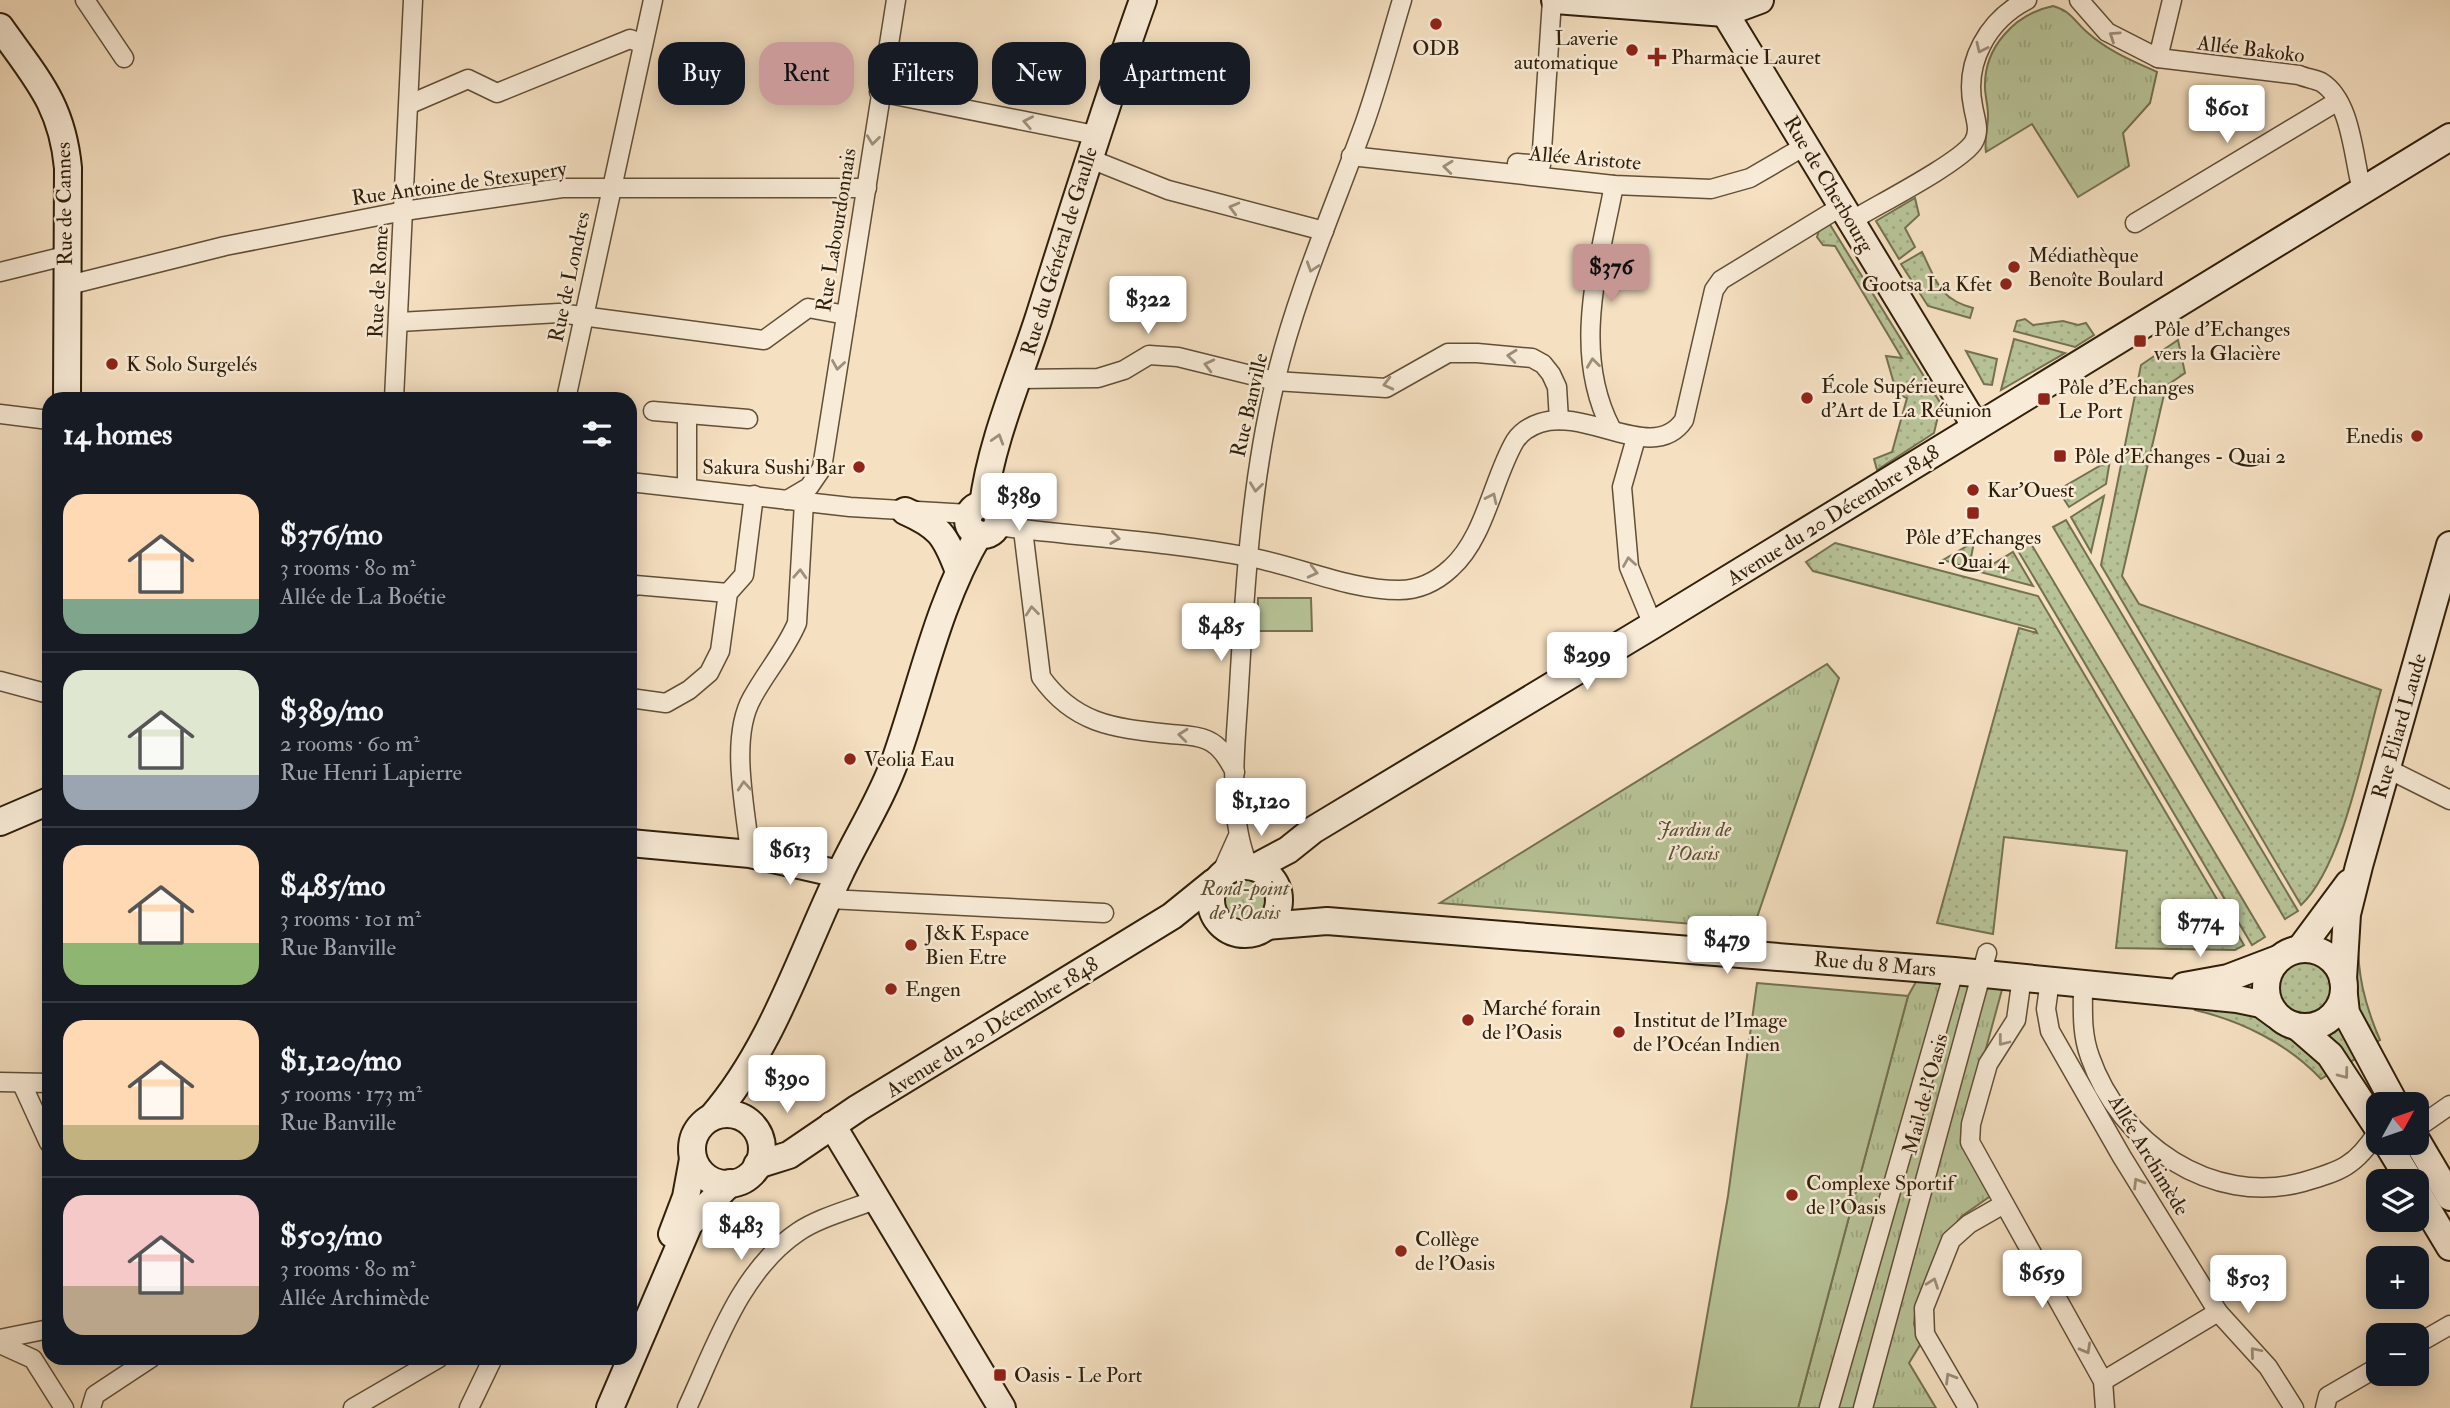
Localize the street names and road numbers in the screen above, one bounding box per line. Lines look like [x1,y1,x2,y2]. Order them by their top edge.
street label: Allée Bakoko [2195,29,2306,69]
street label: Rue de Cherbourg [1777,111,1880,258]
street label: Allée Aristote [1527,140,1642,177]
street label: Rue de Cannes [50,142,79,266]
street label: Rue du Général de Gaulle [1015,143,1104,359]
street label: Rue Labourdonnais [810,146,863,314]
street label: Rue Antoine de Stexupery [350,155,569,212]
street label: Rue de Londres [542,209,596,345]
street label: Rue de Rome [362,225,395,339]
street label: Rue Banville [1224,350,1275,460]
street label: Avenue du 20 Décembre 1848 [1721,439,1945,593]
street label: Rue Eliard Laude [2366,650,2433,802]
street label: Rue du 8 Mars [1813,946,1937,983]
street label: Avenue du 20 Décembre 1848 [880,951,1104,1105]
street label: Mail de l'Oasis [1896,1031,1955,1158]
street label: Allée Archimède [2101,1089,2195,1221]

